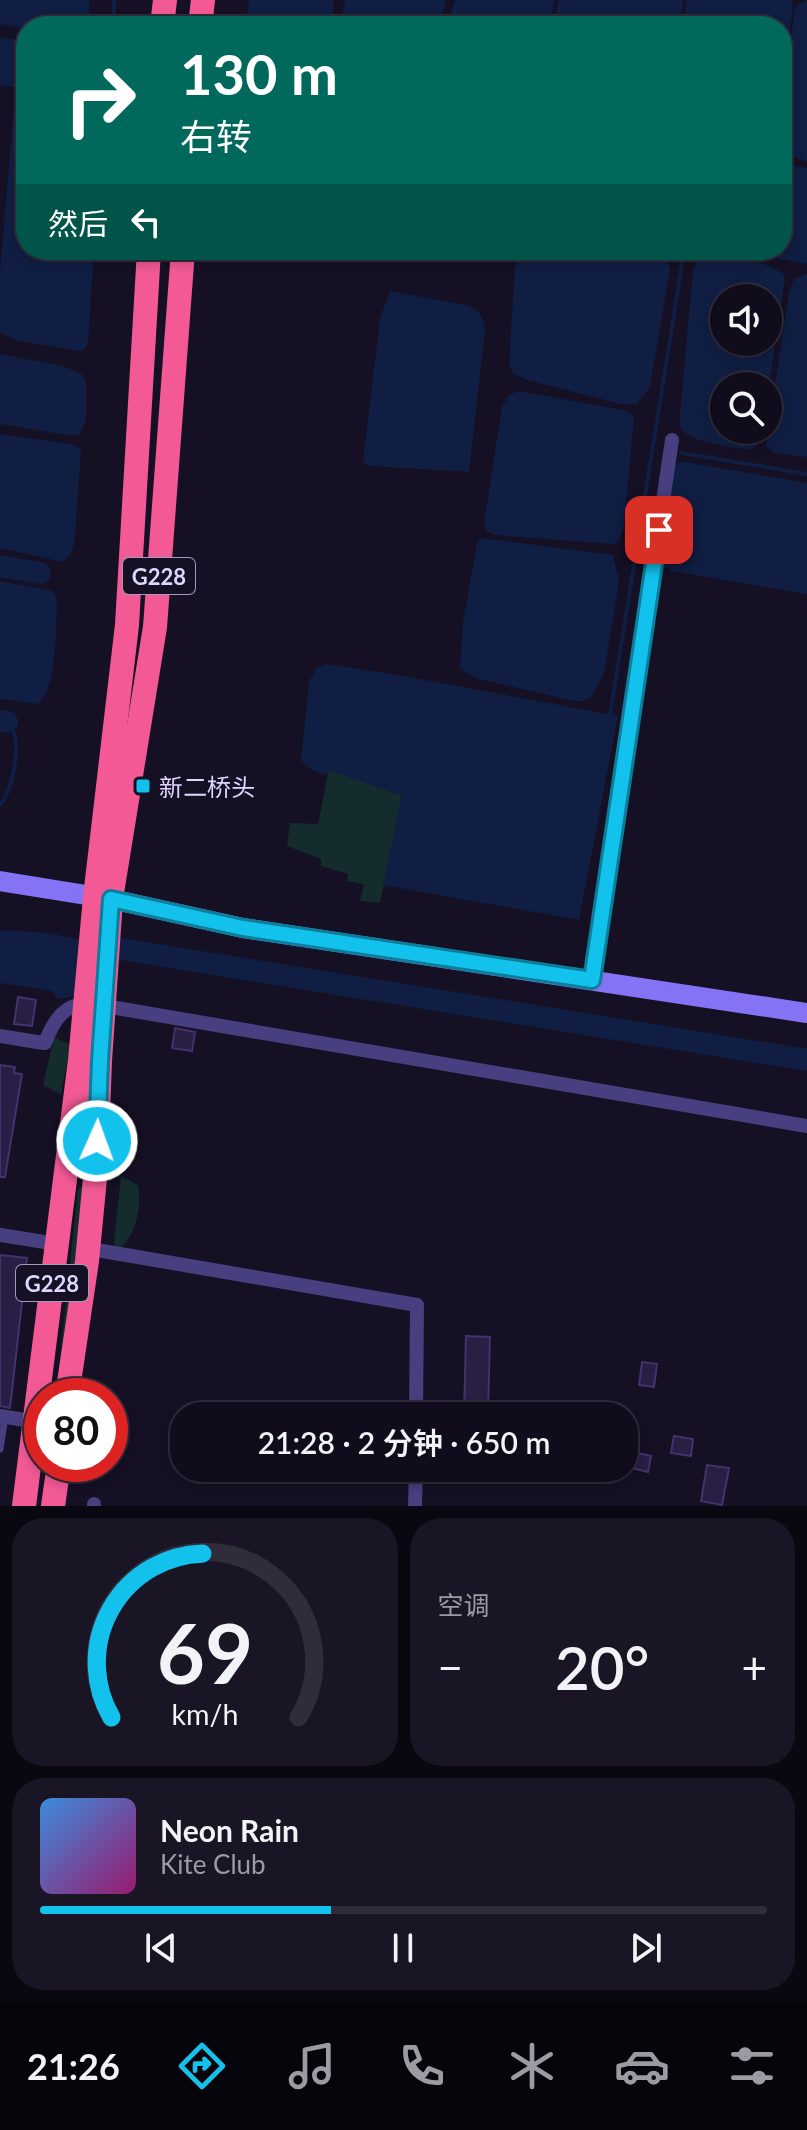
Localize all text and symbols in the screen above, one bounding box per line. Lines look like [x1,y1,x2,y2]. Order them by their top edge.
text: 130 m [180,40,338,107]
icon: right [48,48,152,152]
text: 右转 [180,114,252,158]
icon: left [124,200,168,244]
text: 然后 [48,205,108,241]
map controls [710,284,782,444]
button: sound [710,284,782,356]
button: search [710,372,782,444]
pin [625,496,693,564]
icon: arrive [637,508,681,552]
road number: G228 [123,558,195,594]
place label: 新二桥头 [159,772,255,801]
marker: 新二桥头 [134,777,152,795]
position arrow [55,1099,139,1183]
road number: G228 [16,1265,88,1301]
speed limit sign: 80 [24,1378,128,1482]
text: 21:28 · 2 分钟 · 650 m [258,1424,550,1460]
text: 空调 [438,1589,490,1621]
text: 69 [157,1602,253,1702]
text: 20° [555,1631,650,1703]
text: − [438,1641,463,1693]
text: + [741,1641,767,1693]
text: km/h [171,1697,238,1731]
text: Neon Rain [160,1812,299,1848]
text: Kite Club [160,1848,266,1880]
icon: previous [139,1926,183,1970]
icon: pause [381,1926,425,1970]
icon: next [624,1926,668,1970]
icon: directions [174,2038,230,2094]
icon: music [284,2038,340,2094]
icon: phone [394,2038,450,2094]
icon: climate [504,2038,560,2094]
icon: car [614,2038,670,2094]
icon: filters [724,2038,780,2094]
text: 21:26 [27,2044,120,2088]

